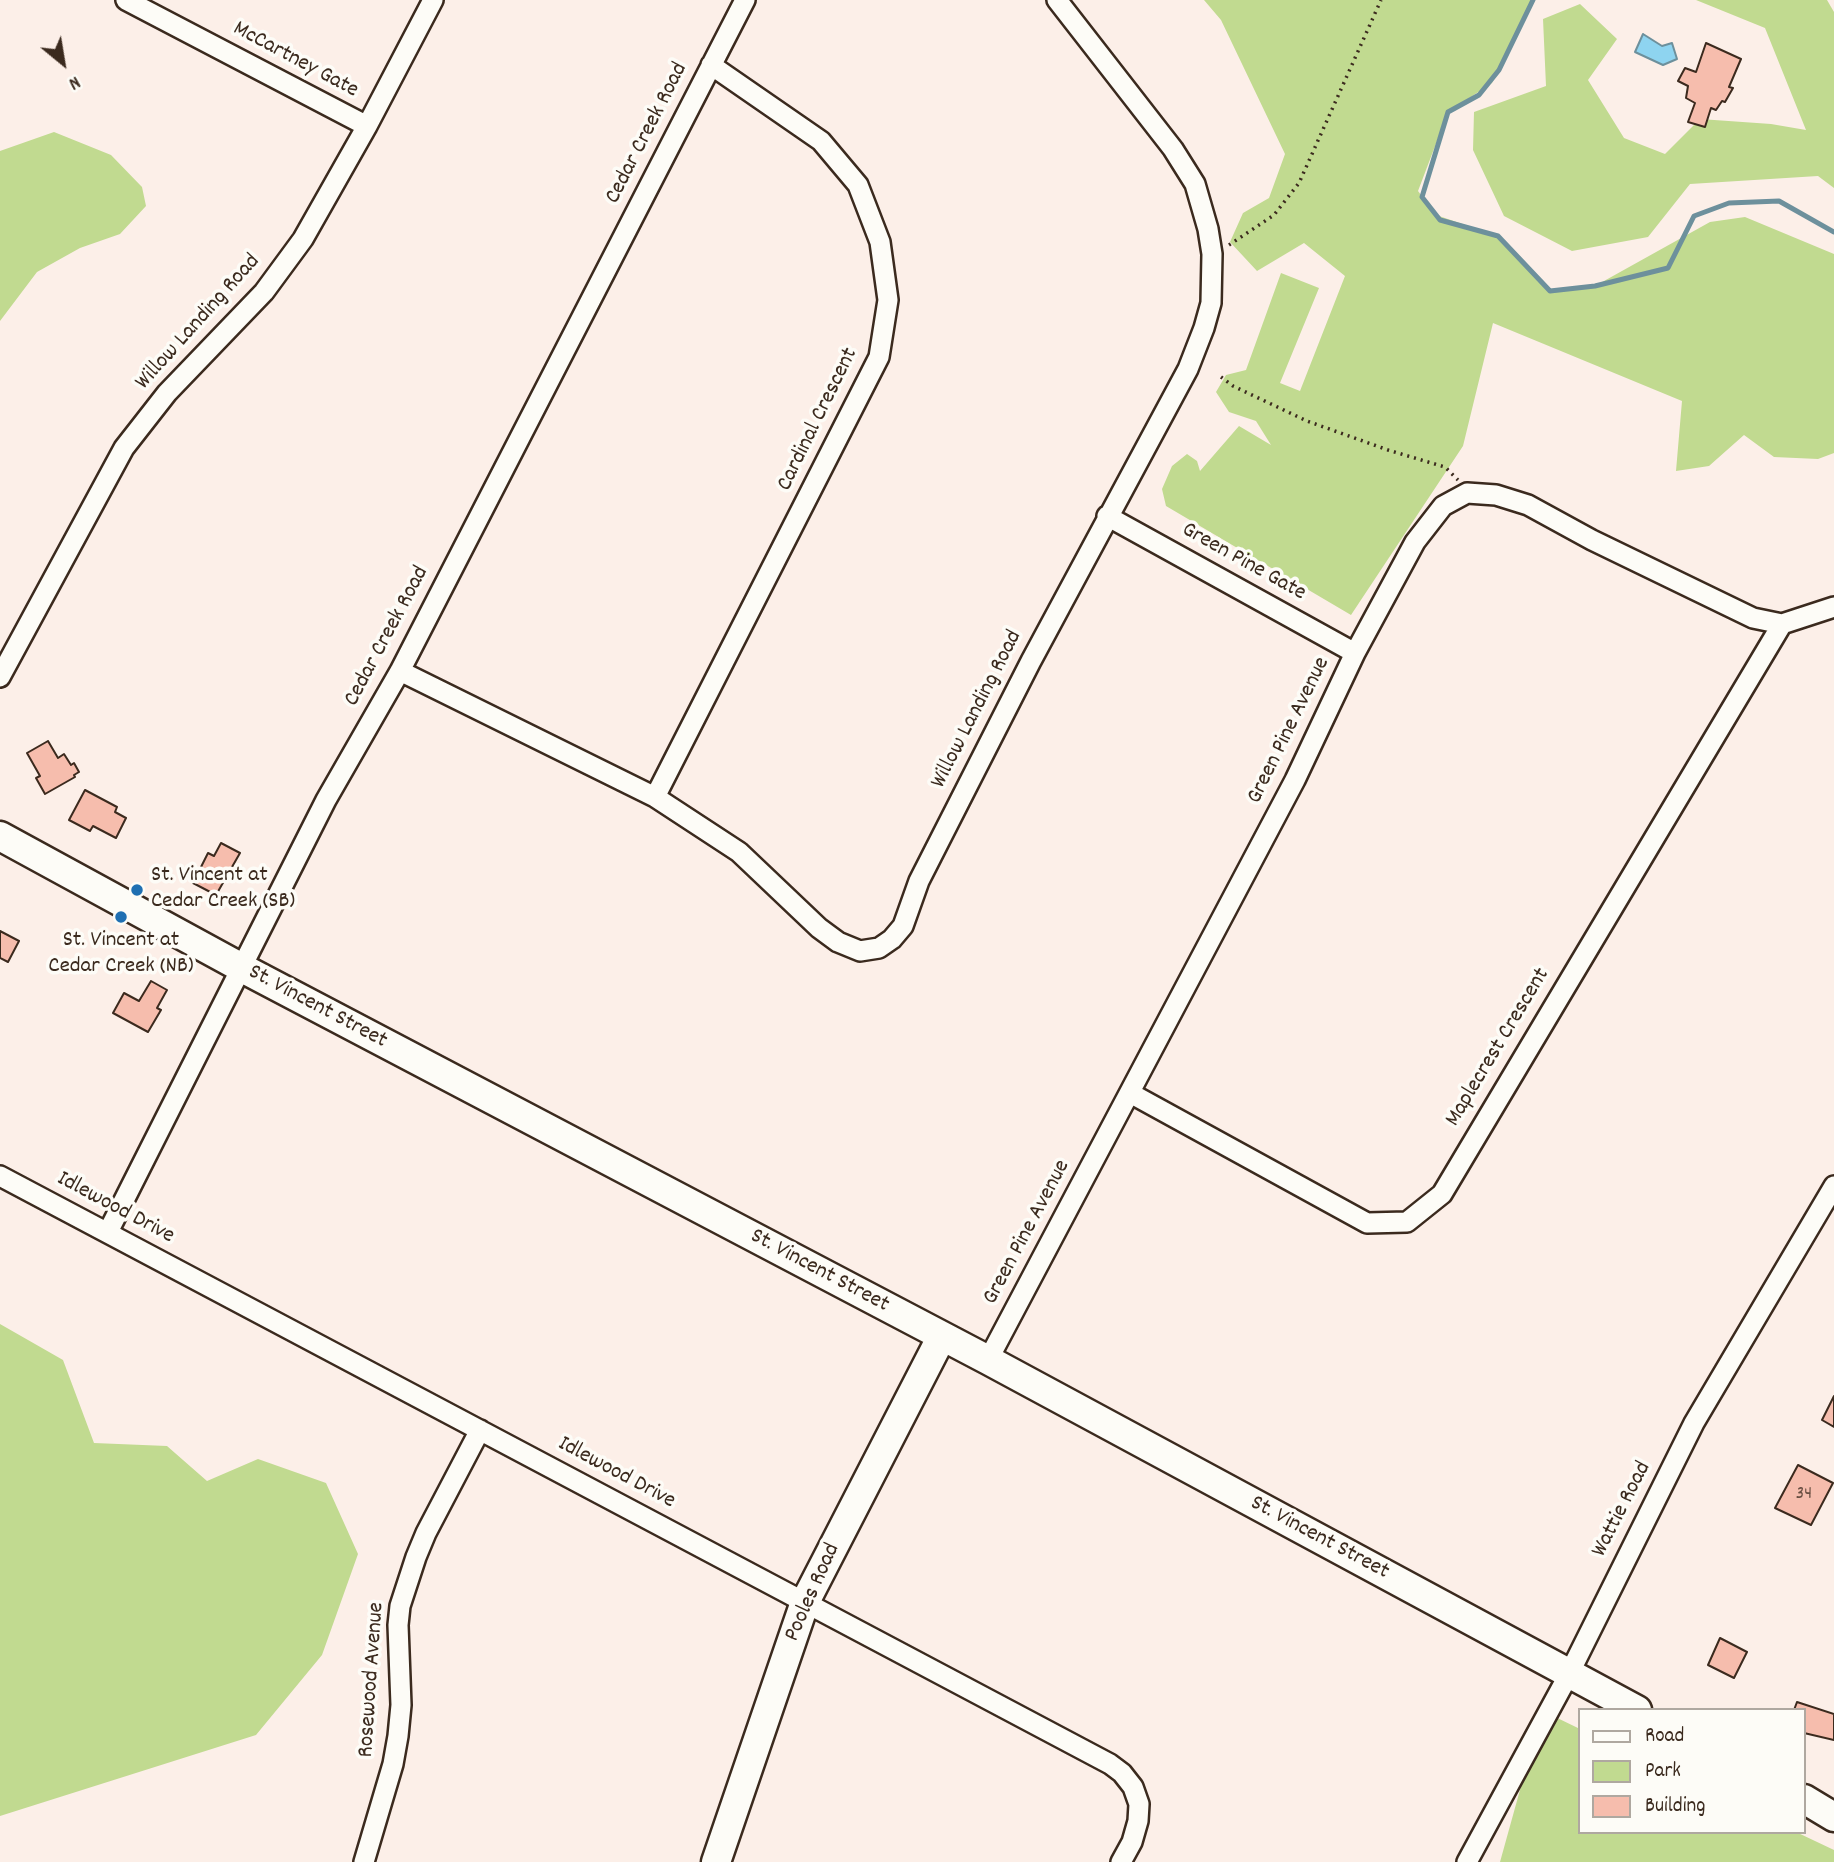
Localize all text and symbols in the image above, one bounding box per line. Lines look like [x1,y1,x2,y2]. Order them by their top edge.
street label: McCartney Gate [227,16,363,106]
north arrow [28,28,98,98]
street label: Cedar Creek Road [601,59,695,209]
text: N [63,68,85,96]
street label: Willow Landing Road [131,249,267,397]
street label: Cardinal Crescent [772,344,866,496]
street label: Green Pine Gate [1176,517,1310,609]
street label: Cedar Creek Road [340,562,436,712]
street label: Willow Landing Road [926,626,1030,794]
street label: Green Pine Avenue [1243,653,1337,809]
place label: St. Vincent at Cedar Creek (SB) [151,863,295,917]
marker: St. Vincent at Cedar Creek (SB) [129,882,145,898]
marker: St. Vincent at Cedar Creek (NB) [113,909,129,925]
place label: St. Vincent at Cedar Creek (NB) [48,928,194,982]
street label: St. Vincent Street [243,960,391,1056]
street label: Maplecrest Crescent [1441,964,1557,1132]
street label: Green Pine Avenue [978,1156,1078,1310]
street label: Idlewood Drive [51,1166,179,1252]
street label: St. Vincent Street [745,1224,893,1320]
street label: Idlewood Drive [552,1431,680,1517]
street label: Wattie Road [1587,1458,1659,1562]
house number: 34 [1796,1484,1812,1506]
street label: St. Vincent Street [1245,1491,1393,1587]
street label: Pooles Road [780,1540,848,1646]
street label: Rosewood Avenue [354,1601,392,1759]
legend [1578,1708,1806,1834]
text: Road [1645,1722,1684,1752]
text: Park [1645,1757,1681,1787]
text: Building [1645,1792,1705,1822]

